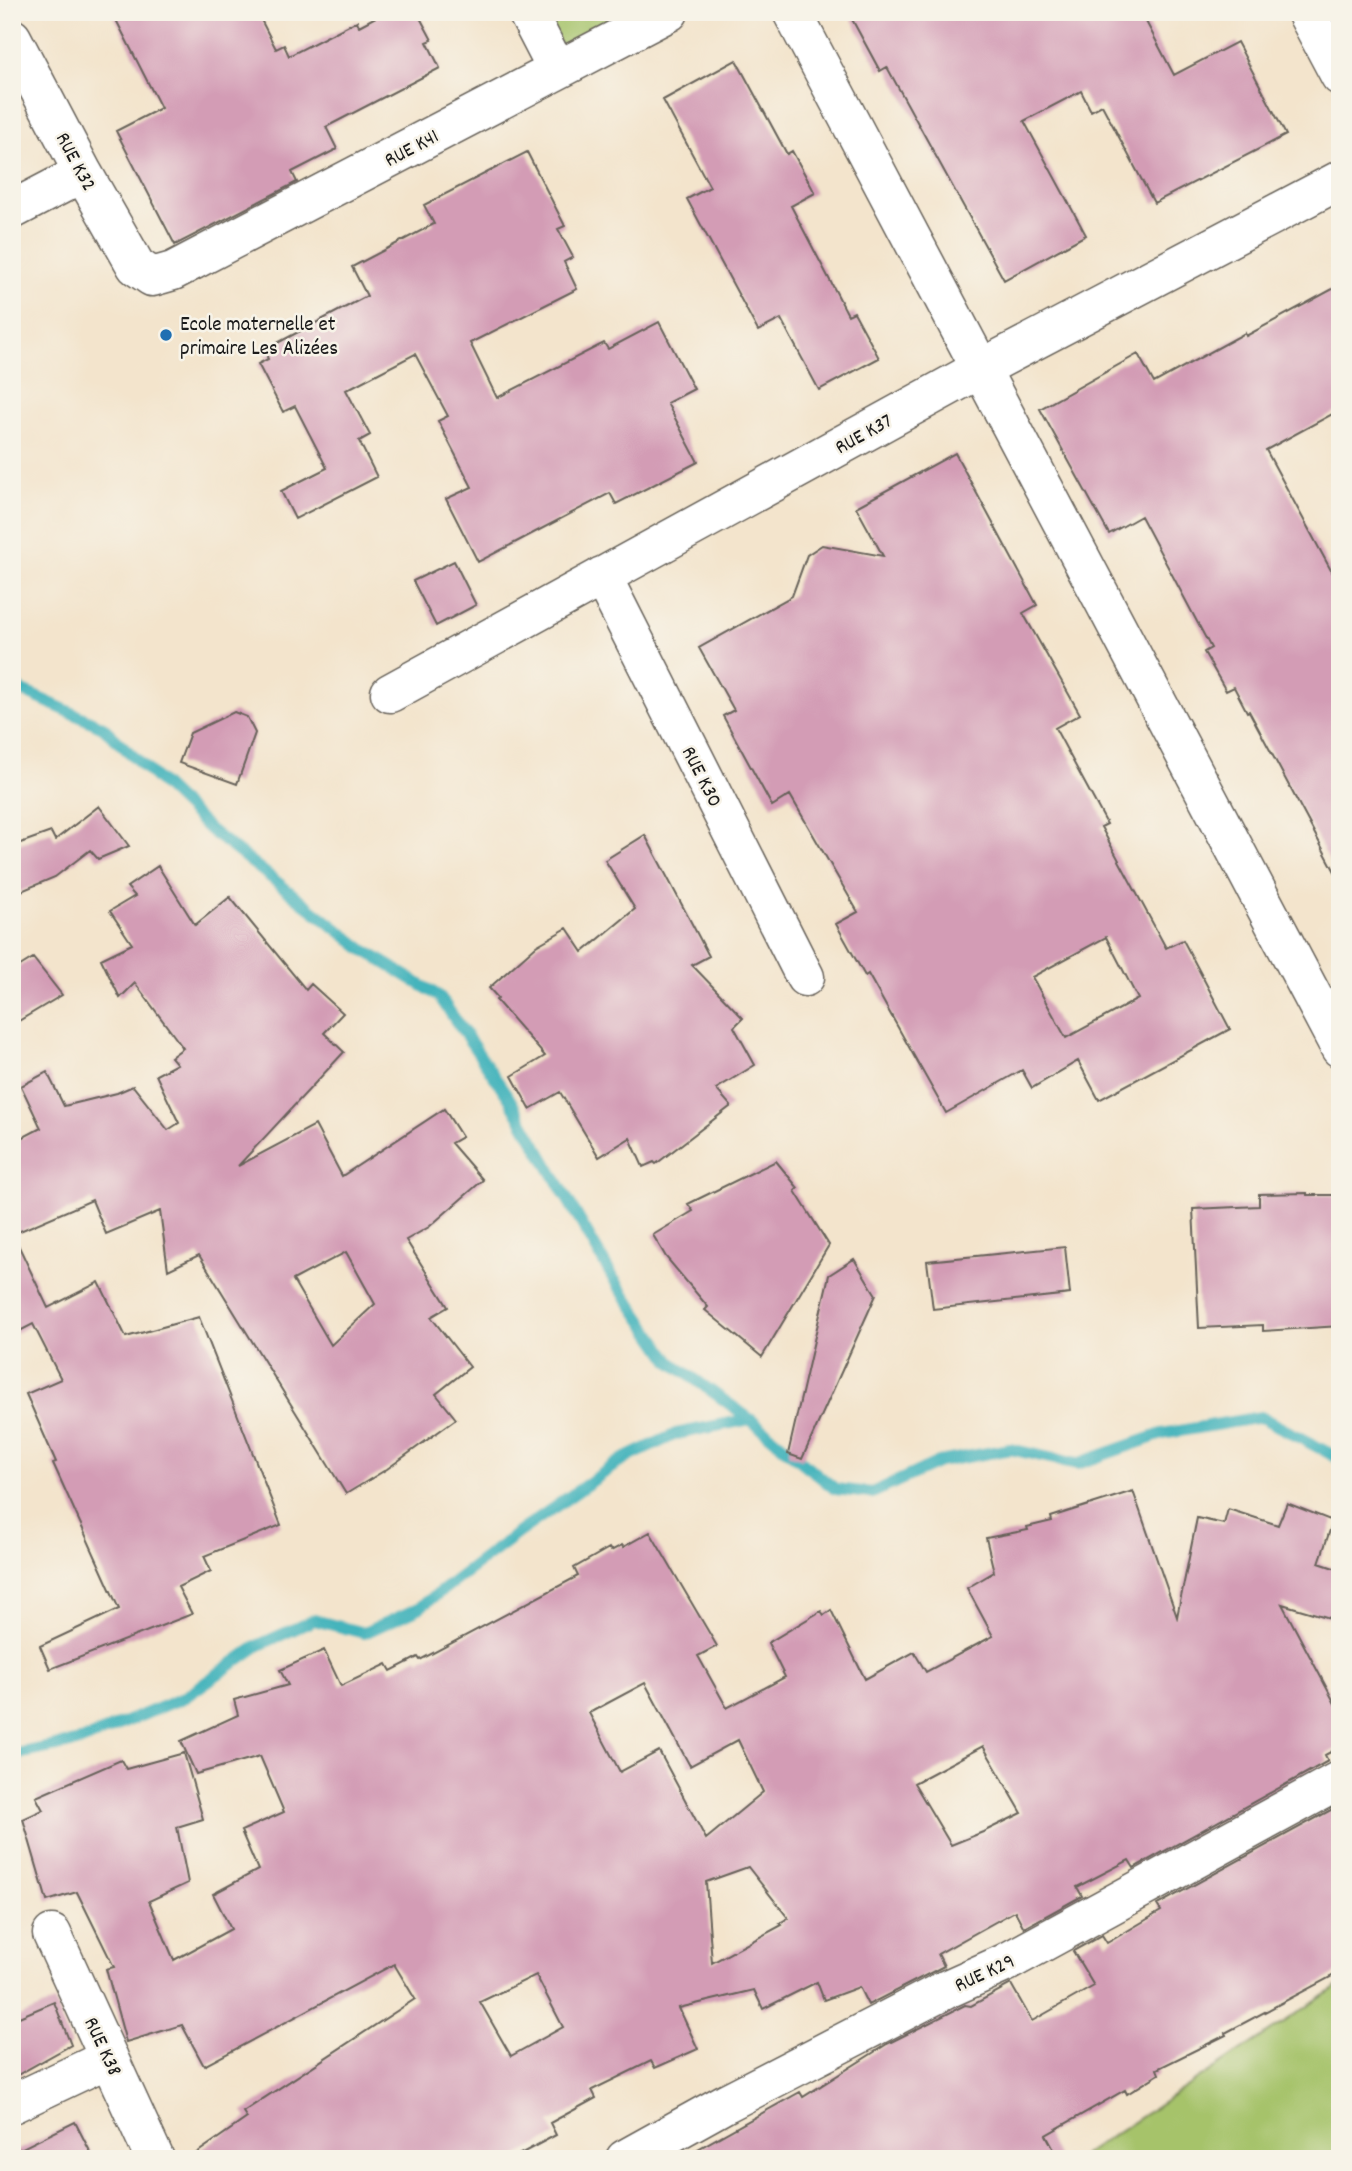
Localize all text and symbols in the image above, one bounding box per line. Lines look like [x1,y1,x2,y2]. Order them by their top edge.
street label: RUE K41 [380,123,445,176]
street label: RUE K32 [46,128,102,197]
place label: Ecole maternelle et primaire Les Alizées [180,311,338,365]
marker: Ecole maternelle et primaire Les Alizées [158,327,174,343]
street label: RUE K37 [830,408,899,464]
street label: RUE K30 [672,742,728,813]
street label: RUE K29 [950,1948,1020,2002]
street label: RUE K38 [75,2013,128,2082]

